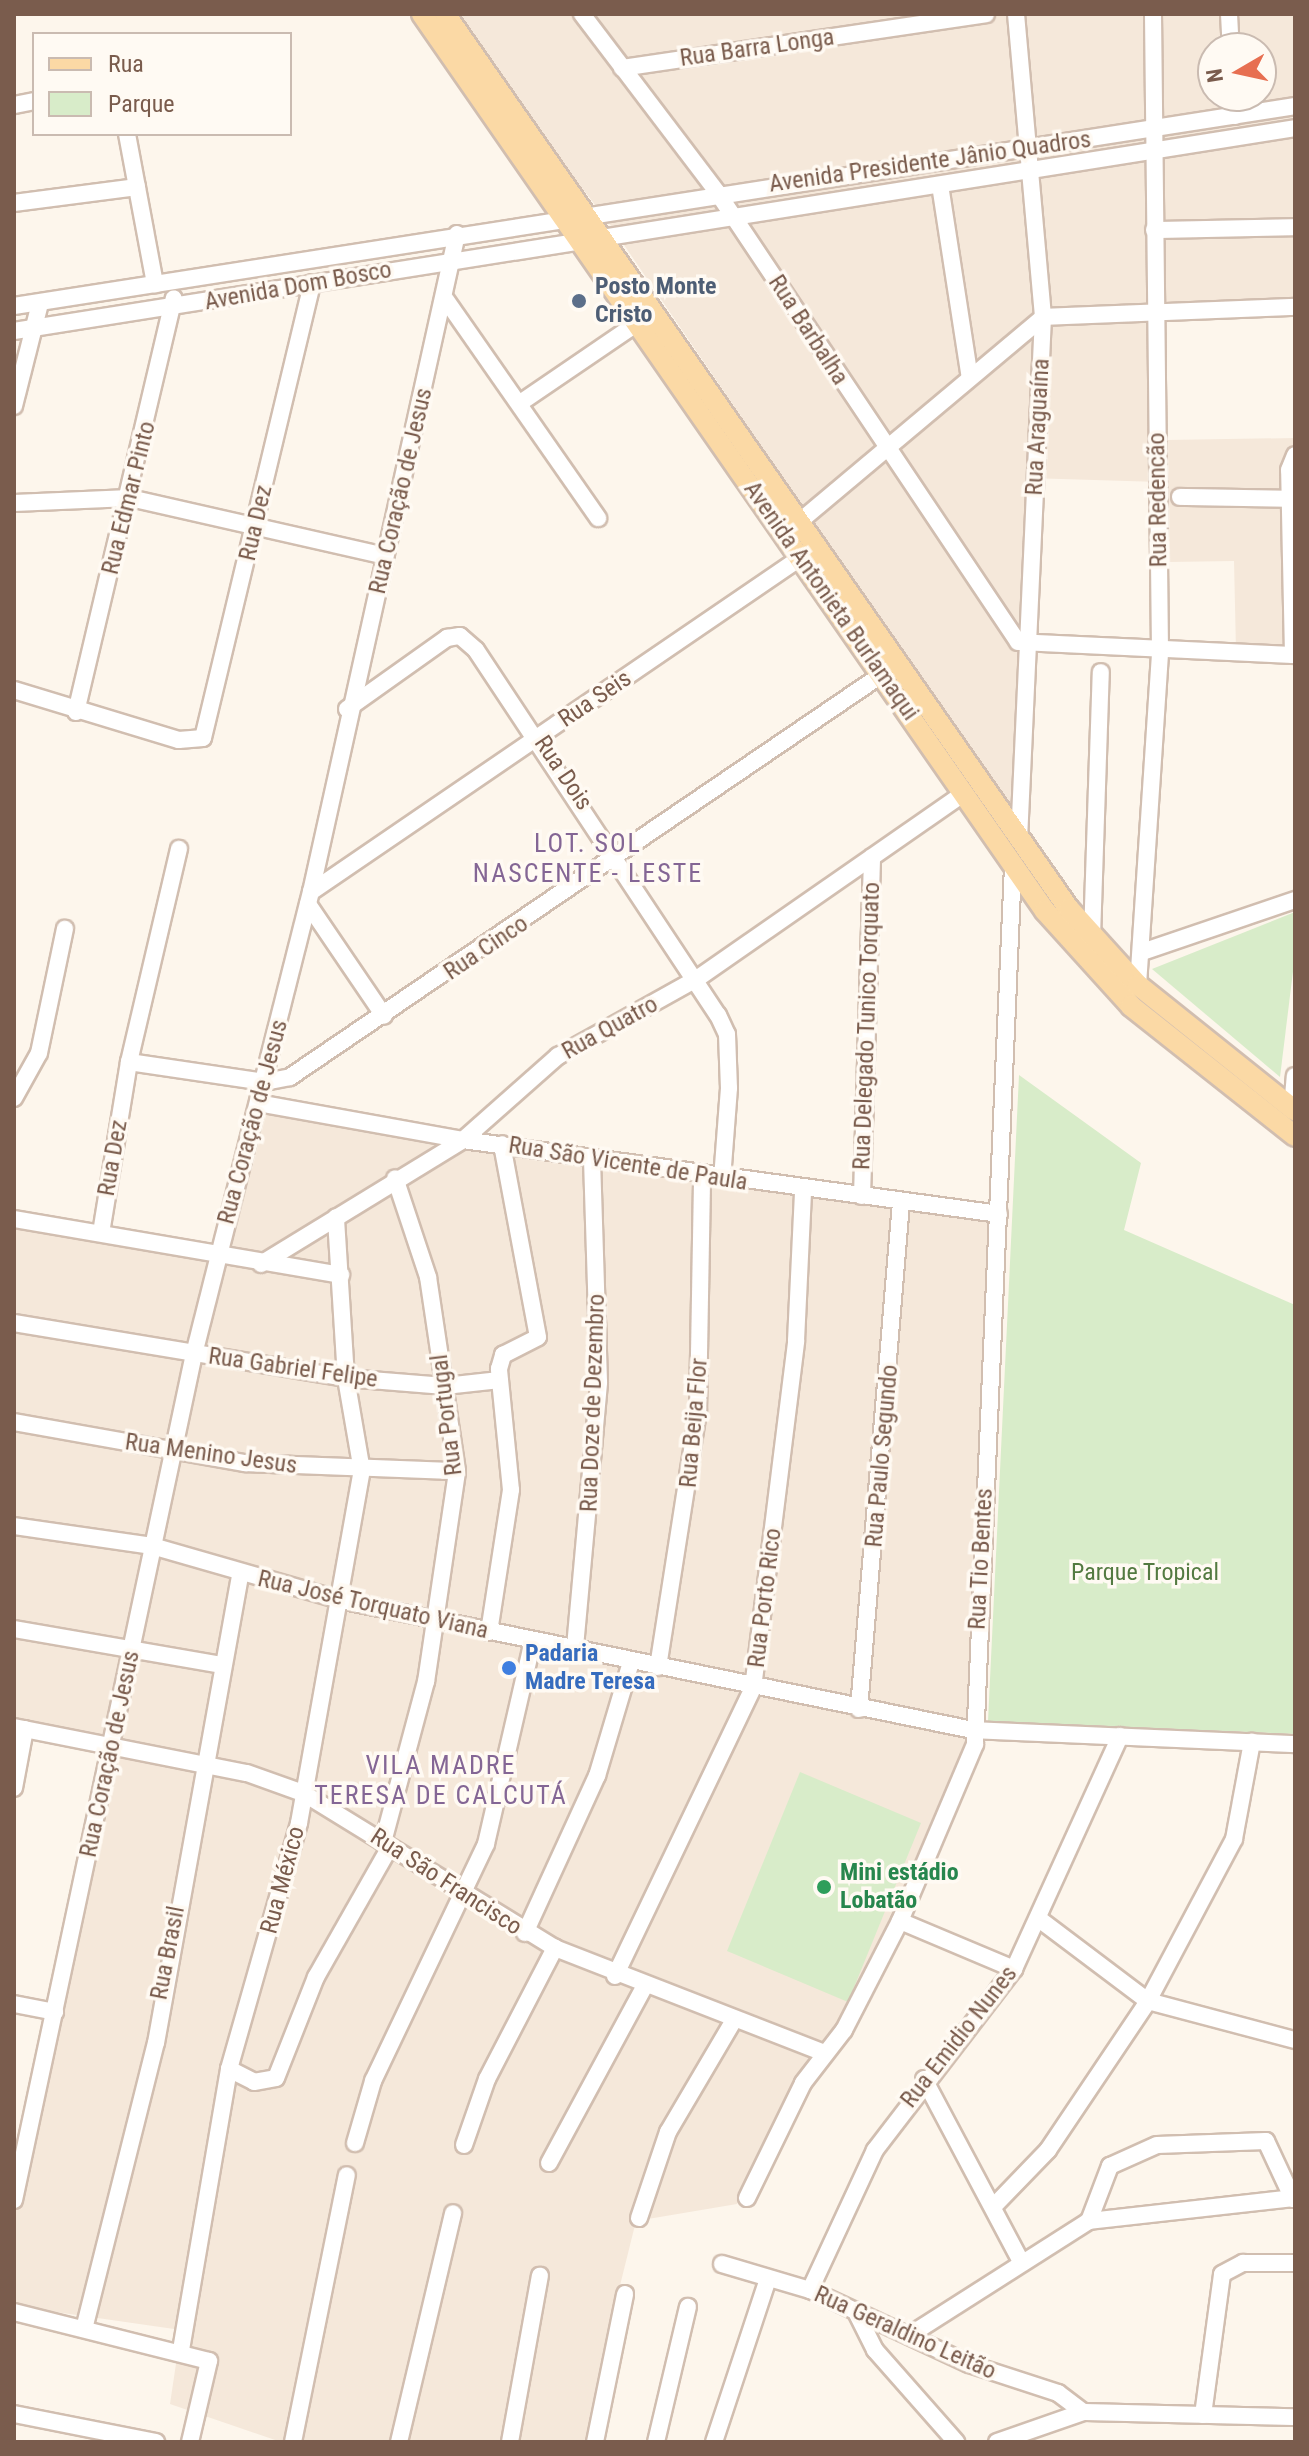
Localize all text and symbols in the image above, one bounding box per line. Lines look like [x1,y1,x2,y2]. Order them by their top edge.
street label: Rua Barra Longa [678,23,836,73]
legend [32,32,292,136]
north arrow [1197,32,1277,112]
text: Rua [108,50,144,78]
text: N [1201,67,1228,84]
text: Parque [108,90,175,118]
street label: Avenida Presidente Jânio Quadros [767,125,1093,199]
street label: Avenida Dom Bosco [202,255,394,317]
street label: Rua Barbalha [762,270,854,390]
place label: Posto Monte Cristo [595,273,717,329]
marker: Posto Monte Cristo [570,292,588,310]
street label: Rua Araguaína [1020,358,1056,496]
street label: Rua Coração de Jesus [363,385,439,597]
street label: Rua Edmar Pinto [96,418,162,578]
street label: Rua Redencão [1142,432,1174,568]
street label: Avenida Antonieta Burlamaqui [737,476,925,726]
street label: Rua Dez [233,482,279,564]
street label: Rua Seis [553,664,637,734]
street label: Rua Dois [528,730,598,816]
district label: LOT. SOL NASCENTE - LESTE [473,828,703,890]
street label: Rua Delegado Tunico Torquato [848,881,886,1171]
street label: Rua Cinco [438,909,534,987]
street label: Rua Quatro [557,990,663,1066]
street label: Rua Coração de Jesus [212,1017,294,1227]
street label: Rua Dez [92,1118,134,1198]
street label: Rua São Vicente de Paula [506,1131,750,1197]
street label: Rua Doze de Dezembro [575,1293,611,1513]
street label: Rua Gabriel Felipe [207,1342,379,1394]
street label: Rua Portugal [425,1353,469,1477]
street label: Rua Beija Flor [674,1357,714,1489]
street label: Rua Paulo Segundo [860,1363,904,1549]
street label: Rua Menino Jesus [123,1428,299,1480]
street label: Rua Tio Bentes [963,1487,999,1631]
street label: Rua Porto Rico [742,1527,788,1669]
park label: Parque Tropical [1071,1559,1219,1587]
street label: Rua José Torquato Viana [255,1564,491,1646]
place label: Padaria Madre Teresa [525,1640,656,1696]
street label: Rua Coração de Jesus [74,1648,146,1860]
marker: Padaria Madre Teresa [500,1659,518,1677]
district label: VILA MADRE TERESA DE CALCUTÁ [314,1750,568,1812]
street label: Rua São Francisco [365,1822,527,1942]
street label: Rua México [255,1823,311,1937]
place label: Mini estádio Lobatão [840,1859,959,1915]
marker: Mini estádio Lobatão [815,1878,833,1896]
street label: Rua Brasil [145,1904,191,2002]
street label: Rua Emidio Nunes [895,1960,1023,2114]
street label: Rua Geraldino Leitão [810,2280,1000,2386]

